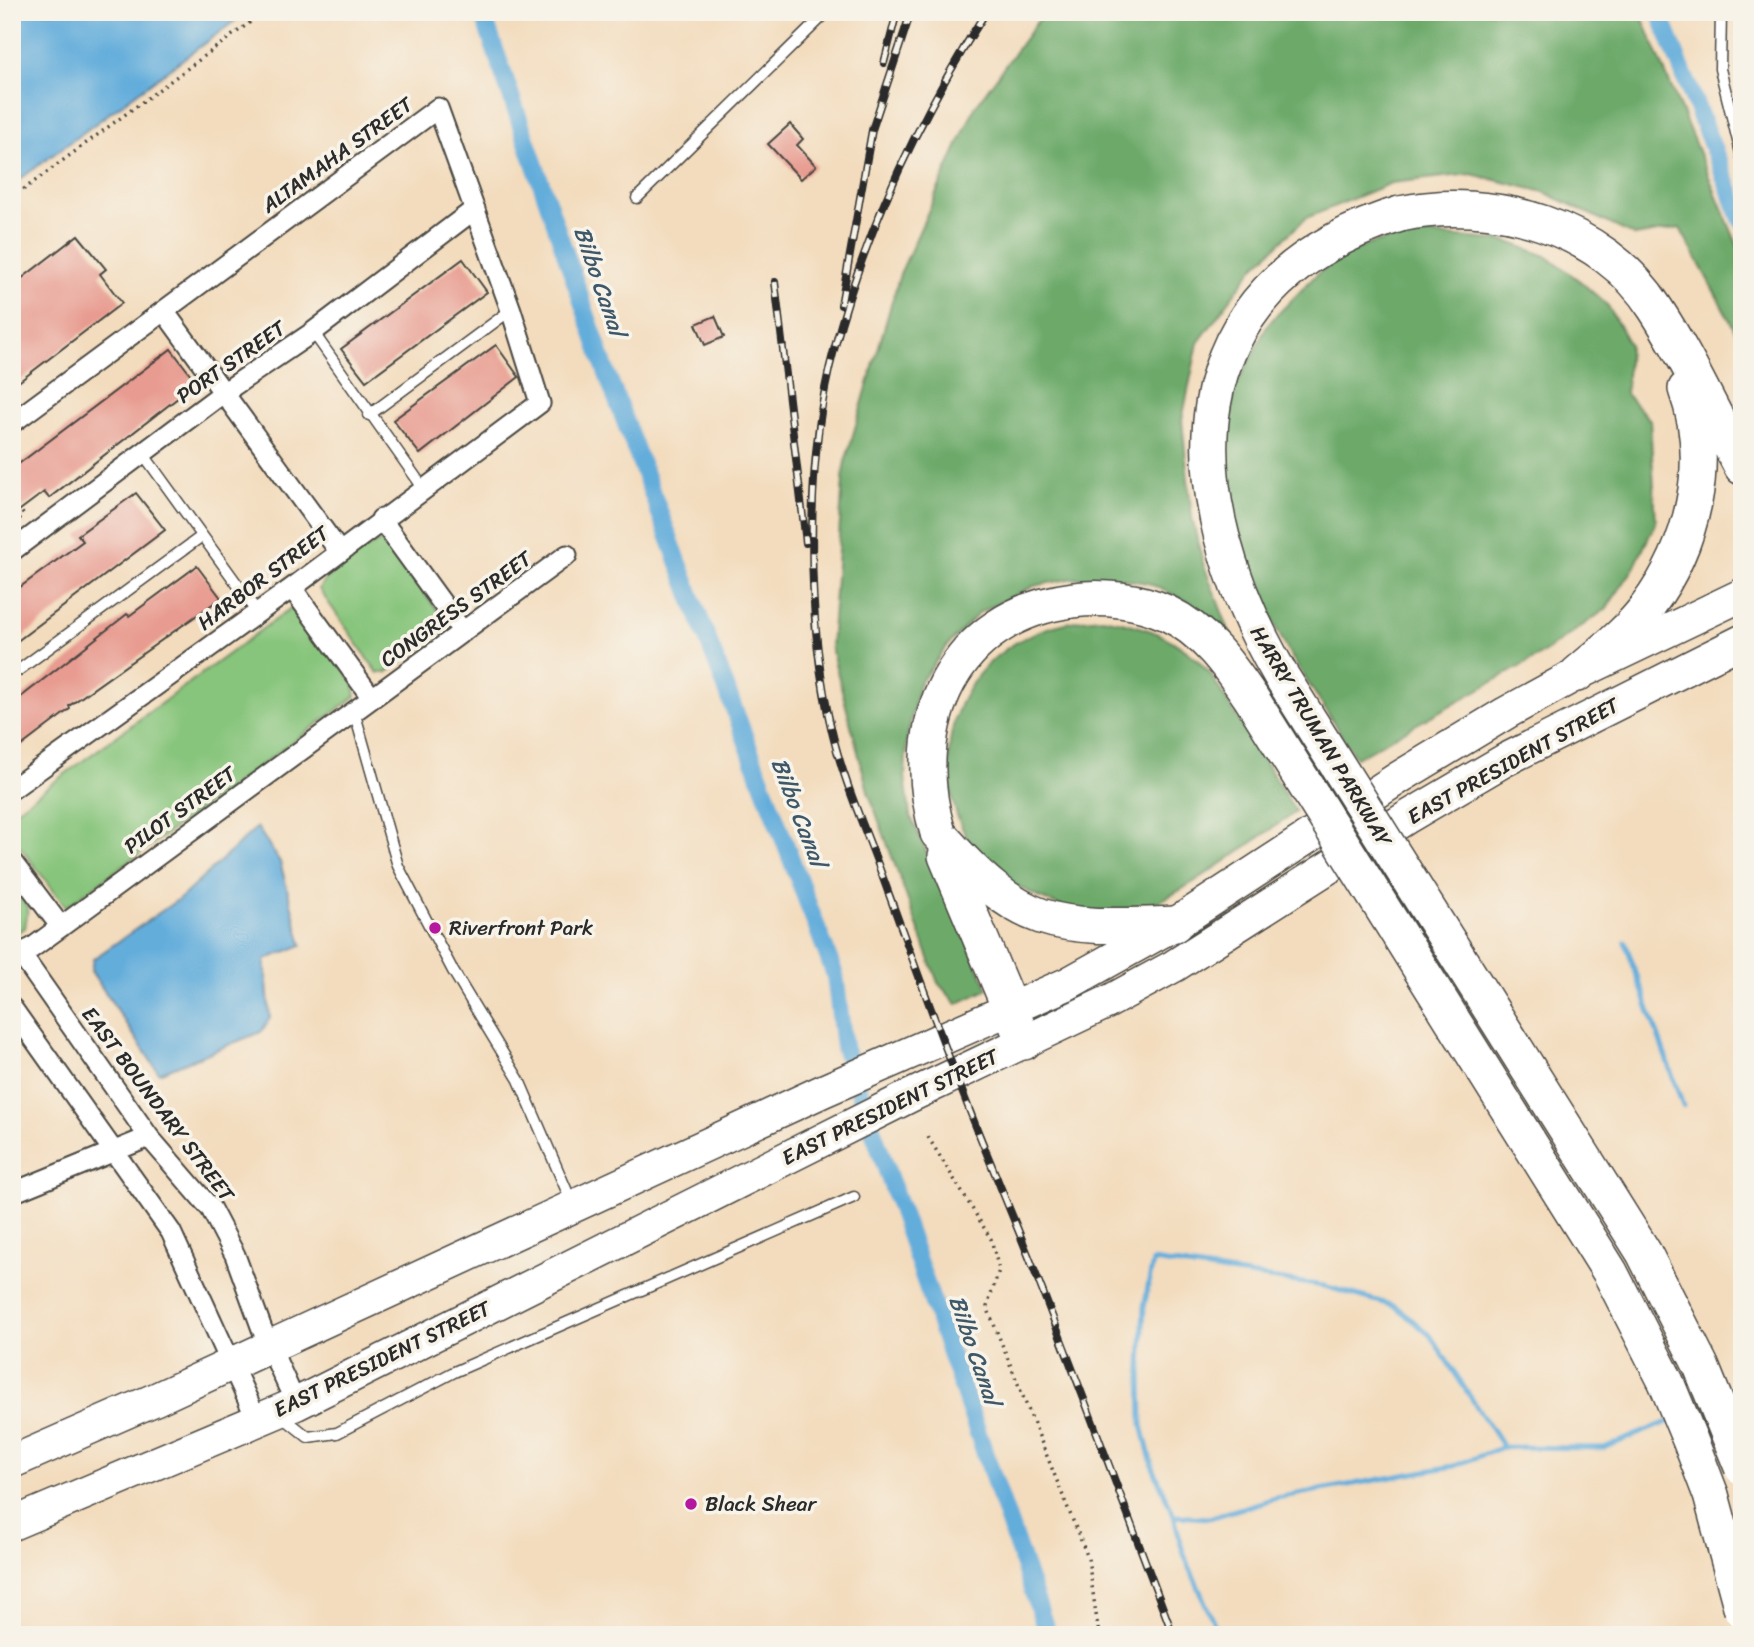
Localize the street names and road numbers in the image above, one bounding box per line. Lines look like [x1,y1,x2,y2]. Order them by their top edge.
street label: ALTAMAHA STREET [252,86,422,224]
street label: PORT STREET [168,309,295,414]
street label: HARBOR STREET [189,514,339,641]
street label: CONGRESS STREET [372,540,541,677]
street label: HARRY TRUMAN PARKWAY [1240,618,1403,855]
street label: EAST PRESIDENT STREET [1400,686,1628,835]
street label: PILOT STREET [115,755,246,864]
street label: EAST BOUNDARY STREET [71,998,246,1212]
street label: EAST PRESIDENT STREET [775,1037,1007,1176]
street label: EAST PRESIDENT STREET [267,1289,499,1428]

